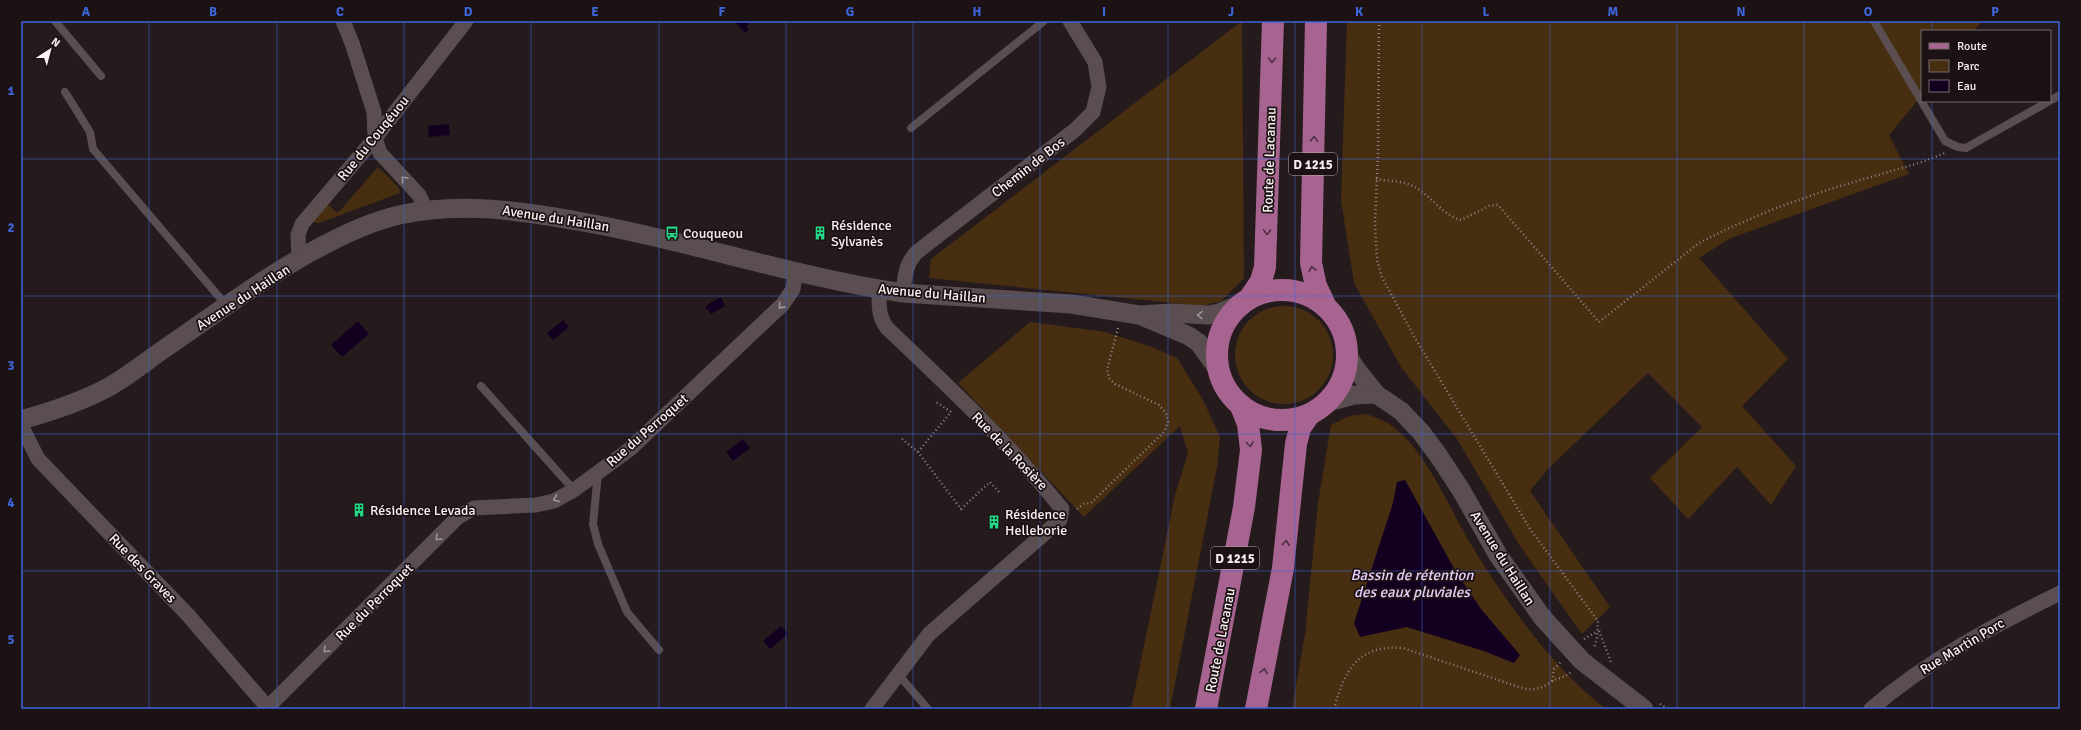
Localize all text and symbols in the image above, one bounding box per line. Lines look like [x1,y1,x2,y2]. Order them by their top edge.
text: A [82,4,91,20]
text: B [209,4,217,20]
text: C [336,4,344,20]
text: D [464,4,473,20]
text: E [591,4,599,20]
text: F [719,4,726,20]
text: G [846,4,854,20]
text: H [973,4,981,20]
text: I [1102,4,1106,20]
text: J [1228,4,1234,20]
text: K [1355,4,1363,20]
text: L [1483,4,1490,20]
text: M [1608,4,1619,20]
text: N [1736,4,1746,20]
text: O [1864,4,1873,20]
text: P [1991,4,1999,20]
north arrow [30,30,70,70]
legend [1921,30,2051,102]
text: N [49,35,63,50]
text: Route [1957,39,1987,54]
one-way arrow [1268,57,1276,63]
text: Parc [1957,59,1980,74]
text: Eau [1957,79,1976,94]
text: 1 [7,83,15,99]
street label: Rue du Couqéuou [334,92,413,184]
street label: Route de Lacanau [1259,107,1280,213]
street label: Chemin de Bos [988,134,1068,201]
one-way arrow [1310,136,1318,142]
road number: D 1215 [1289,153,1337,175]
one-way arrow [401,176,408,184]
street label: Avenue du Haillan [501,202,611,235]
place label: Résidence Sylvanès [831,217,892,250]
text: 2 [7,220,15,236]
bus stop icon: Couqueou [664,225,680,241]
place label: Couqueou [683,225,743,242]
building icon: Résidence Sylvanès [812,225,828,241]
one-way arrow [1263,229,1271,235]
street label: Avenue du Haillan [193,261,293,334]
one-way arrow [1309,266,1317,272]
street label: Avenue du Haillan [877,280,987,307]
one-way arrow [778,301,785,308]
one-way arrow [1197,310,1203,319]
text: 3 [7,358,15,374]
street label: Rue du Perroquet [603,390,692,471]
street label: Rue de la Rosière [968,409,1051,494]
one-way arrow [1245,441,1254,447]
one-way arrow [552,494,560,502]
text: 4 [7,495,15,511]
building icon: Résidence Levada [351,502,367,518]
place label: Résidence Levada [370,502,476,519]
place label: Résidence Helleborie [1005,506,1067,539]
street label: Avenue du Haillan [1467,508,1538,609]
building icon: Résidence Helleborie [986,514,1002,530]
street label: Rue des Graves [105,530,180,607]
one-way arrow [435,533,443,541]
one-way arrow [1281,540,1290,546]
road number: D 1215 [1211,547,1259,569]
street label: Rue du Perroquet [332,560,417,645]
water label: Bassin de rétention des eaux pluviales [1350,566,1474,601]
street label: Route de Lacanau [1202,587,1239,694]
street label: Rue Martin Porc [1917,614,2008,678]
text: 5 [7,632,15,648]
one-way arrow [323,645,331,653]
one-way arrow [1259,668,1267,674]

